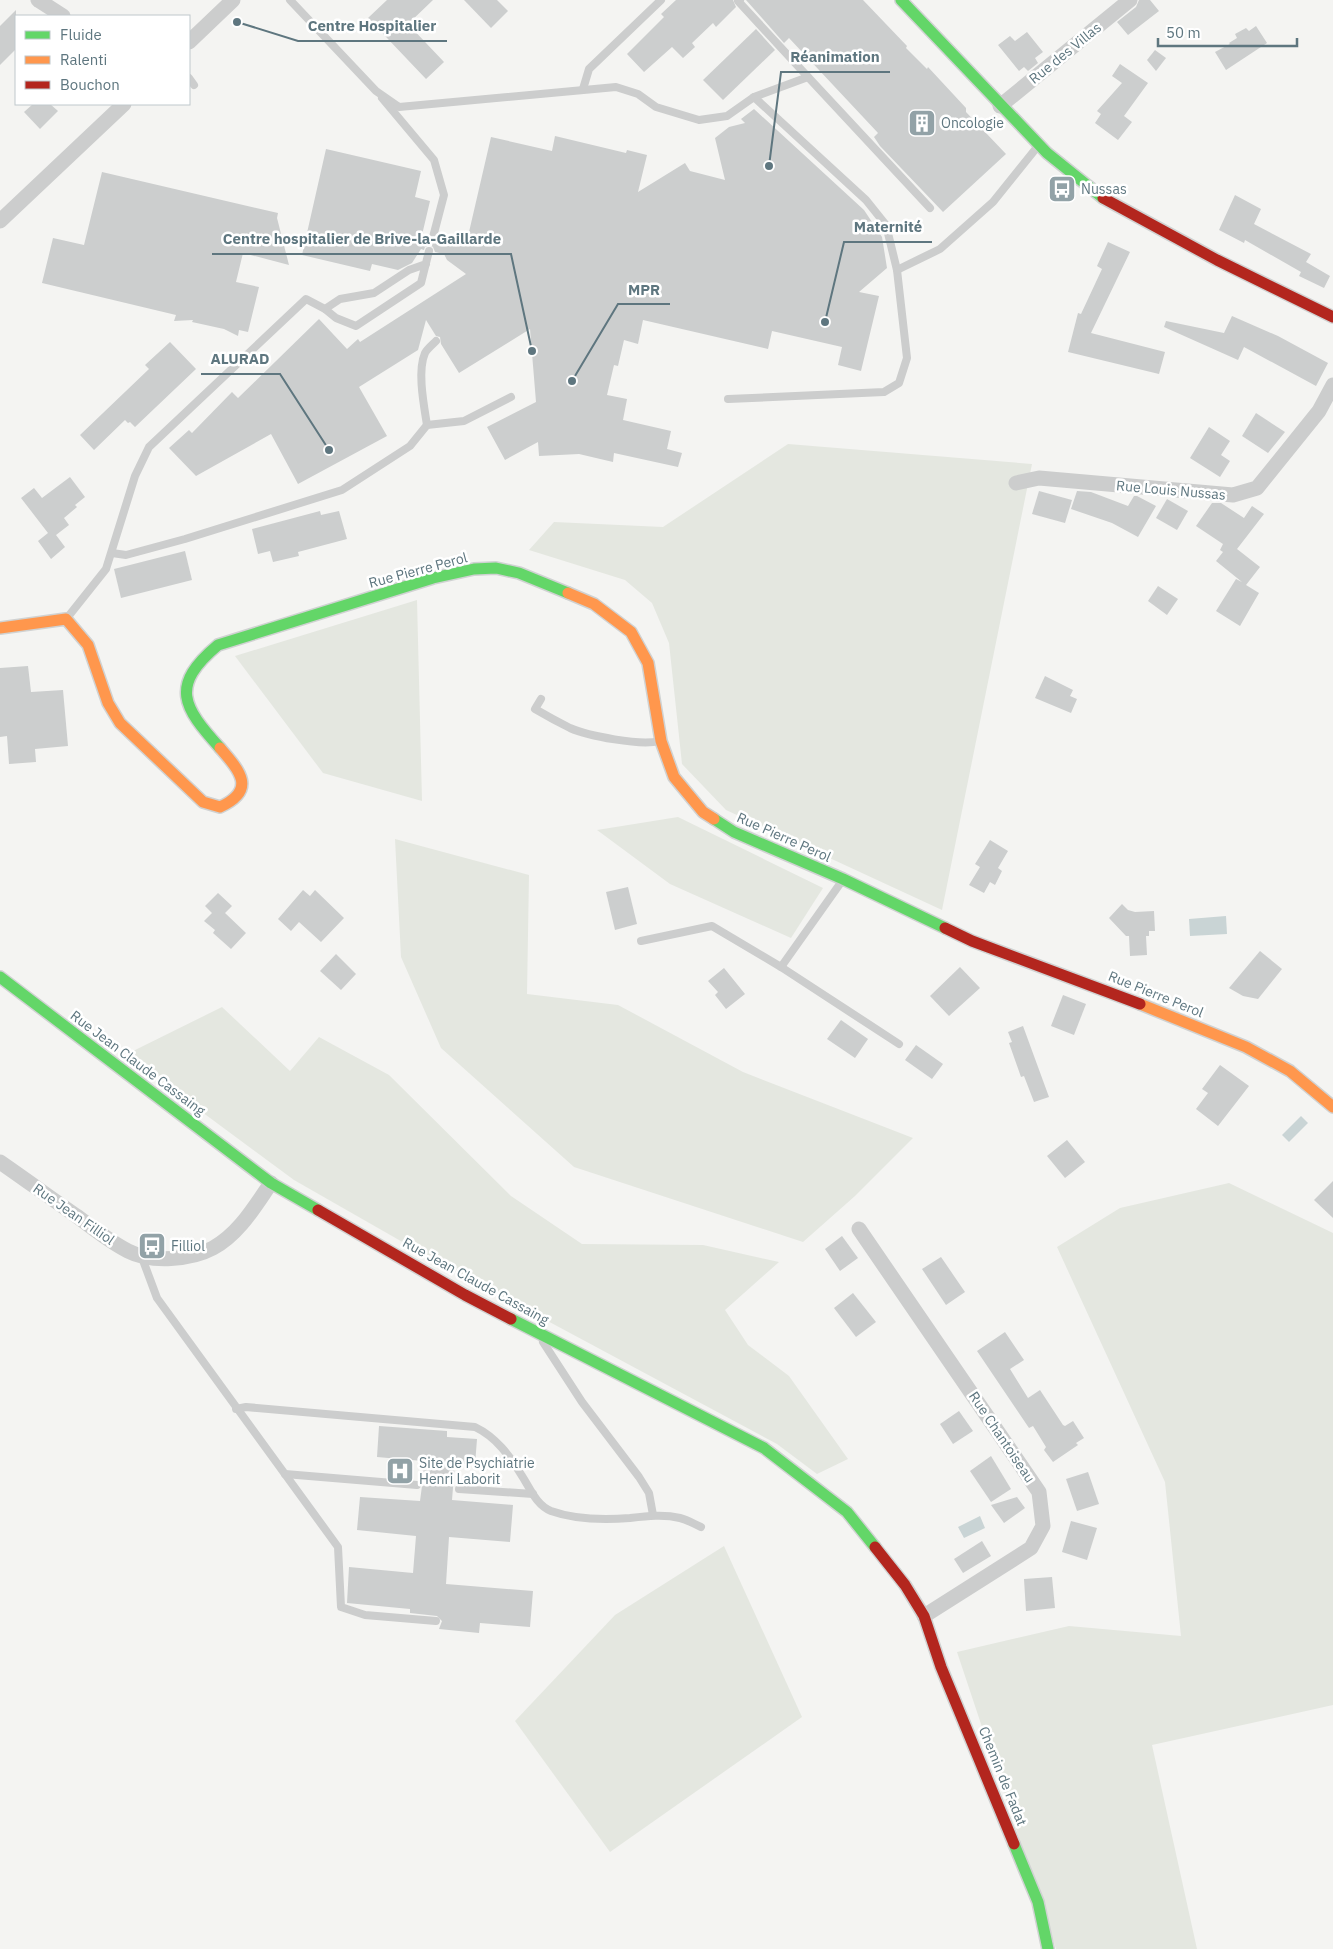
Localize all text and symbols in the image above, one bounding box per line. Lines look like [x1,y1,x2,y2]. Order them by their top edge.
callout: Centre Hospitalier [298,11,447,41]
legend [15,15,190,105]
scale bar [1158,15,1297,47]
text: Centre Hospitalier [308,16,436,35]
street label: Rue des Villas [1025,18,1105,88]
text: 50 m [1166,23,1201,42]
text: Fluide [60,25,102,44]
callout: Réanimation [781,42,890,72]
text: Réanimation [790,47,880,66]
text: Ralenti [60,50,107,69]
text: Bouchon [60,75,120,94]
building icon: Oncologie [907,108,937,138]
place label: Oncologie [941,114,1004,132]
bus stop icon: Nussas [1047,174,1077,204]
place label: Nussas [1081,180,1127,198]
callout: Maternité [844,212,932,242]
text: Maternité [854,217,922,236]
callout: Centre hospitalier de Brive-la-Gaillarde [212,224,511,254]
text: Centre hospitalier de Brive-la-Gaillarde [223,229,501,248]
callout: MPR [618,274,670,304]
text: MPR [628,280,660,299]
callout: ALURAD [201,344,280,374]
text: ALURAD [211,349,269,368]
street label: Rue Louis Nussas [1115,476,1227,504]
street label: Rue Pierre Perol [367,548,469,592]
street label: Rue Pierre Perol [734,808,834,866]
street label: Rue Pierre Perol [1106,967,1207,1021]
street label: Rue Jean Claude Cassaing [67,1006,210,1120]
street label: Rue Jean Filliol [30,1179,118,1249]
bus stop icon: Filliol [137,1231,167,1261]
street label: Rue Jean Claude Cassaing [400,1233,553,1329]
place label: Filliol [171,1237,205,1255]
street label: Rue Chantoiseau [965,1388,1039,1486]
place label: Site de Psychiatrie Henri Laborit [419,1454,535,1488]
hospital icon: Site de Psychiatrie Henri Laborit [385,1456,415,1486]
street label: Chemin de Fadat [975,1724,1031,1828]

